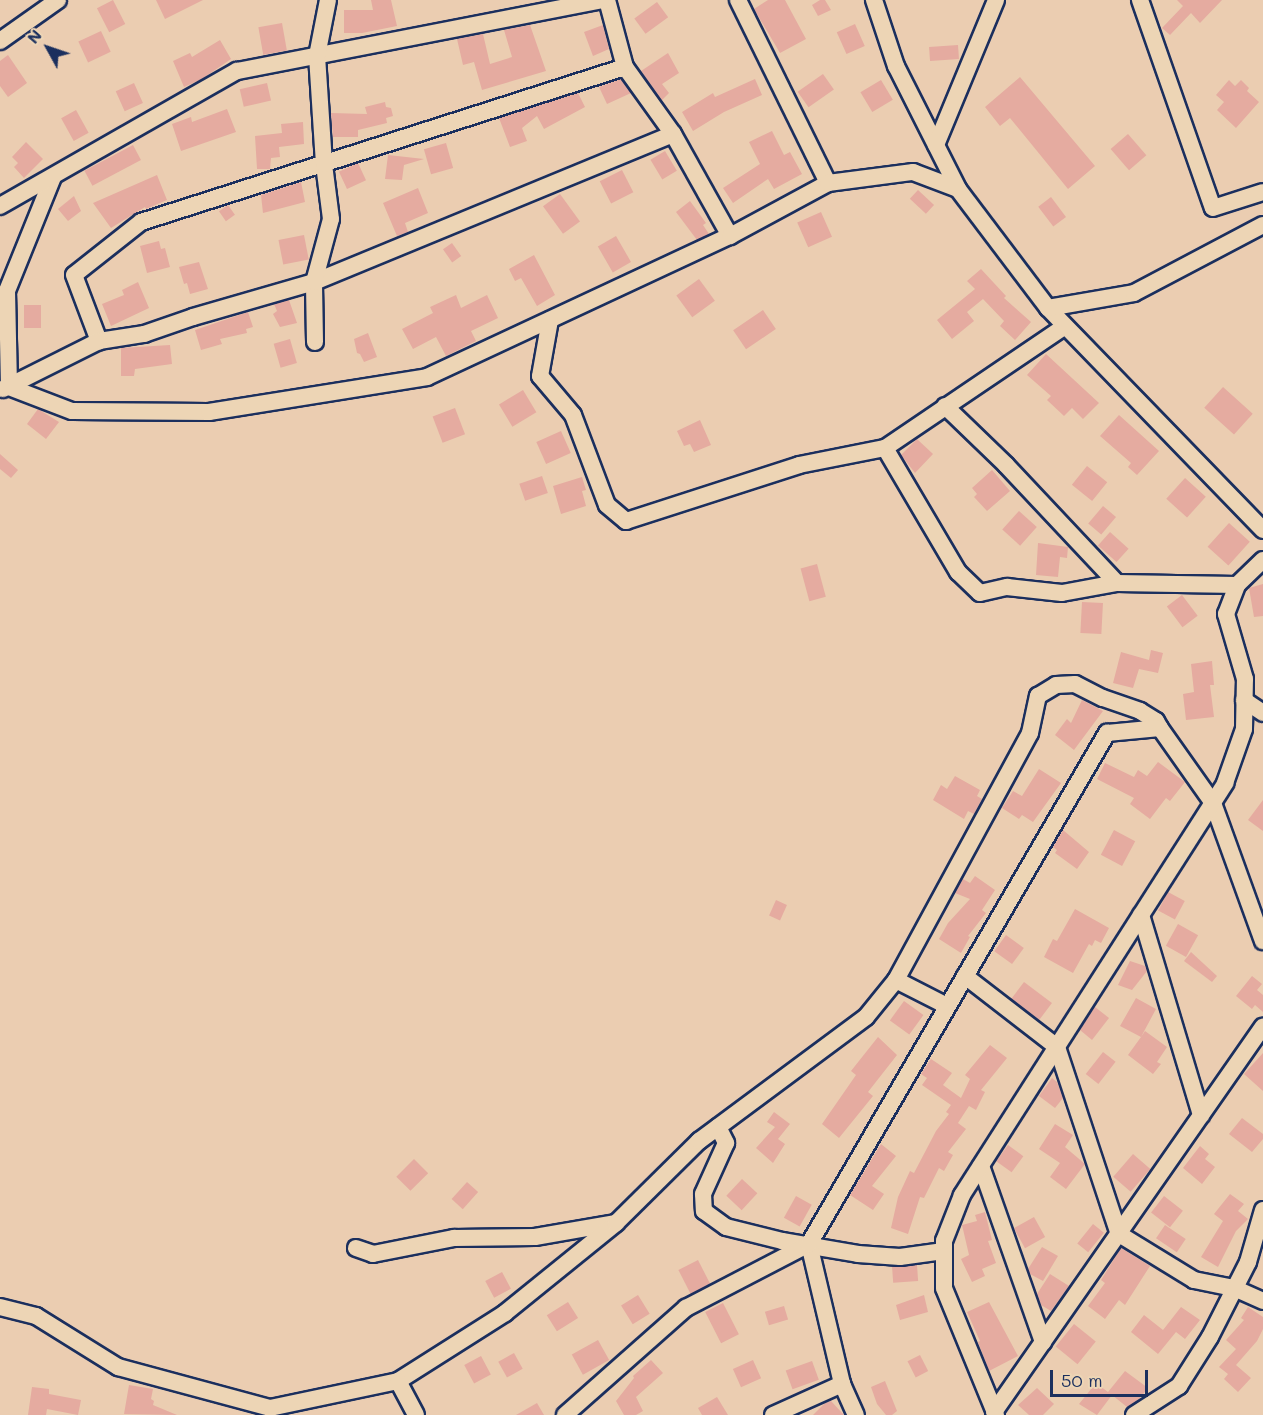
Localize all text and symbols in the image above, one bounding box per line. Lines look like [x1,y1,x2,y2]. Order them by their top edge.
north arrow [18,18,78,78]
text: N [22,25,46,48]
scale bar [1053,1358,1150,1396]
text: 50 m [1061,1368,1103,1392]

